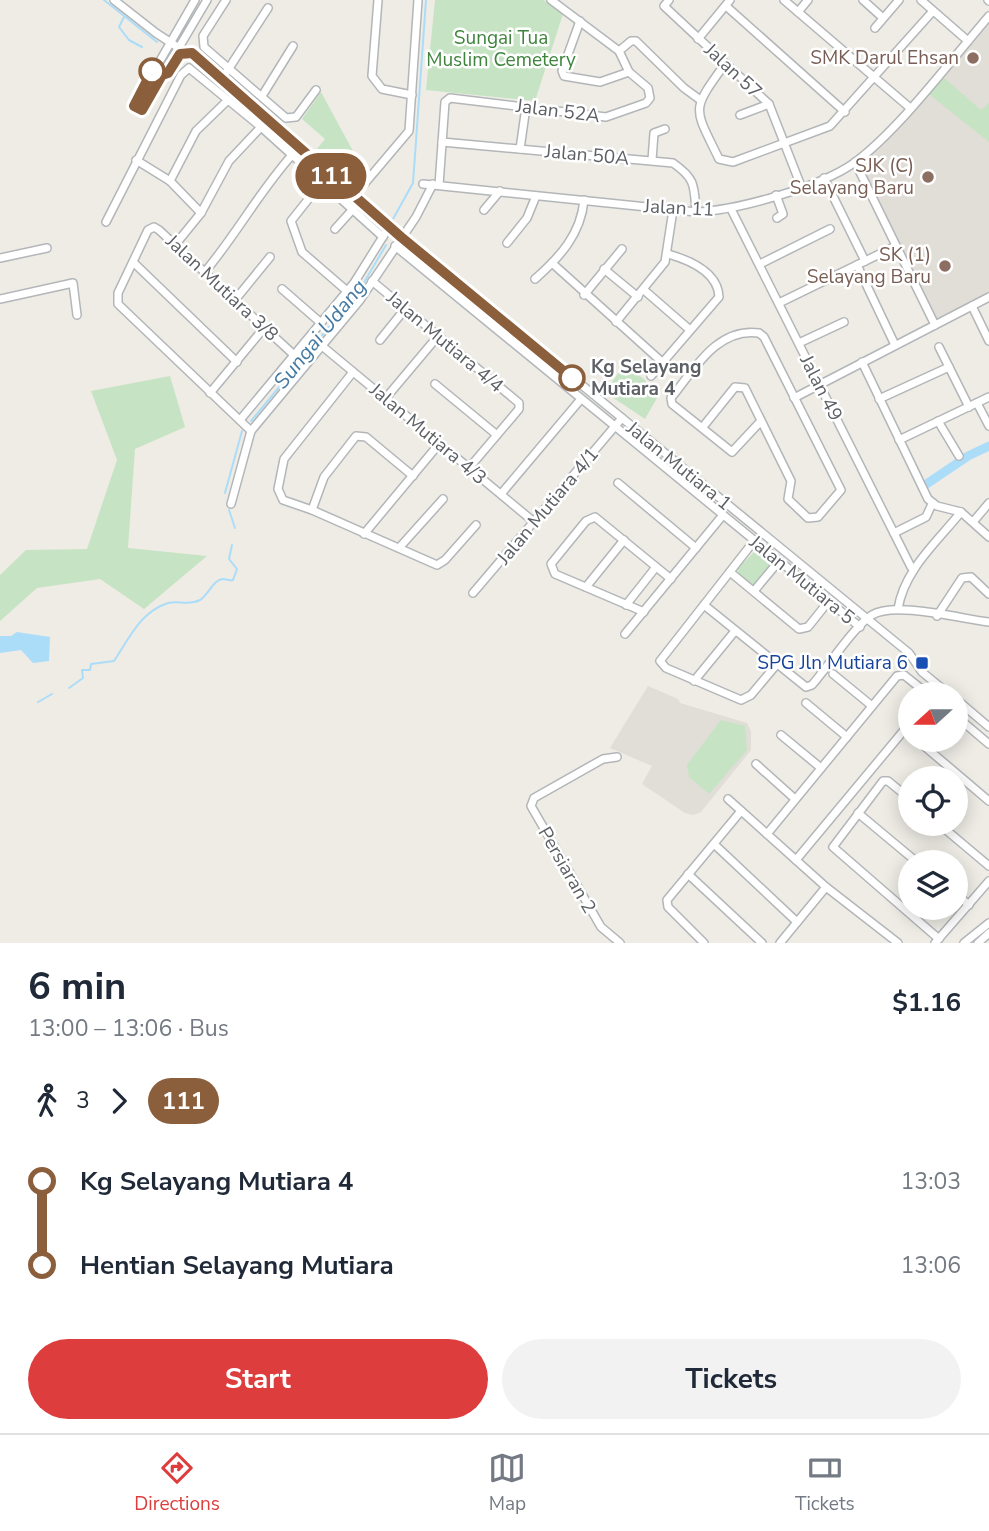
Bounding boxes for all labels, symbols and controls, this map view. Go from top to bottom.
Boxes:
park label: Sungai Tua Muslim Cemetery [426,25,576,73]
street label: Jalan 57 [698,37,768,105]
place label: SMK Darul Ehsan [810,45,959,71]
marker: SMK Darul Ehsan [965,50,981,66]
unlabelled marker [139,58,165,84]
street label: Jalan 52A [514,93,602,129]
street label: Jalan 50A [543,138,630,172]
line badge: 111 [291,153,371,199]
place label: SJK (C) Selayang Baru [790,153,914,201]
text: 111 [309,160,353,192]
marker: SJK (C) Selayang Baru [920,169,936,185]
street label: Jalan 11 [642,193,715,223]
street label: Jalan Mutiara 3/8 [159,228,284,347]
place label: SK (1) Selayang Baru [807,242,931,290]
marker: SK (1) Selayang Baru [937,258,953,274]
water label: Sungai Udang [267,273,373,395]
street label: Jalan Mutiara 4/4 [380,285,509,399]
street label: Jalan 49 [793,350,849,425]
place label: Kg Selayang Mutiara 4 [591,354,701,402]
marker: Kg Selayang Mutiara 4 [559,365,585,391]
street label: Jalan Mutiara 4/3 [363,377,492,491]
street label: Jalan Mutiara 1 [620,415,737,517]
street label: Jalan Mutiara 4/1 [491,442,605,571]
street label: Jalan Mutiara 5 [743,529,860,631]
place label: SPG Jln Mutiara 6 [757,650,908,676]
marker: SPG Jln Mutiara 6 [914,655,930,671]
north arrow [898,682,968,752]
map controls [898,682,968,920]
button: locate [898,766,968,836]
street label: Persiaran 2 [532,822,602,918]
button: layers [898,850,968,920]
text: 6 min [28,961,126,1012]
text: $1.16 [892,985,961,1020]
text: 13:00 – 13:06 · Bus [28,1013,229,1044]
icon: walk [28,1082,66,1120]
icon: forward [100,1082,138,1120]
text: 3 [76,1085,90,1116]
text: 111 [162,1085,205,1117]
text: Kg Selayang Mutiara 4 [80,1164,353,1199]
text: 13:03 [901,1166,961,1197]
text: Hentian Selayang Mutiara [80,1248,394,1283]
text: 13:06 [901,1250,961,1281]
button: Start [28,1339,488,1419]
button: Tickets [502,1339,961,1419]
tab: Directions [134,1449,220,1517]
tab: Map [488,1449,526,1517]
tab: Tickets [795,1449,855,1517]

